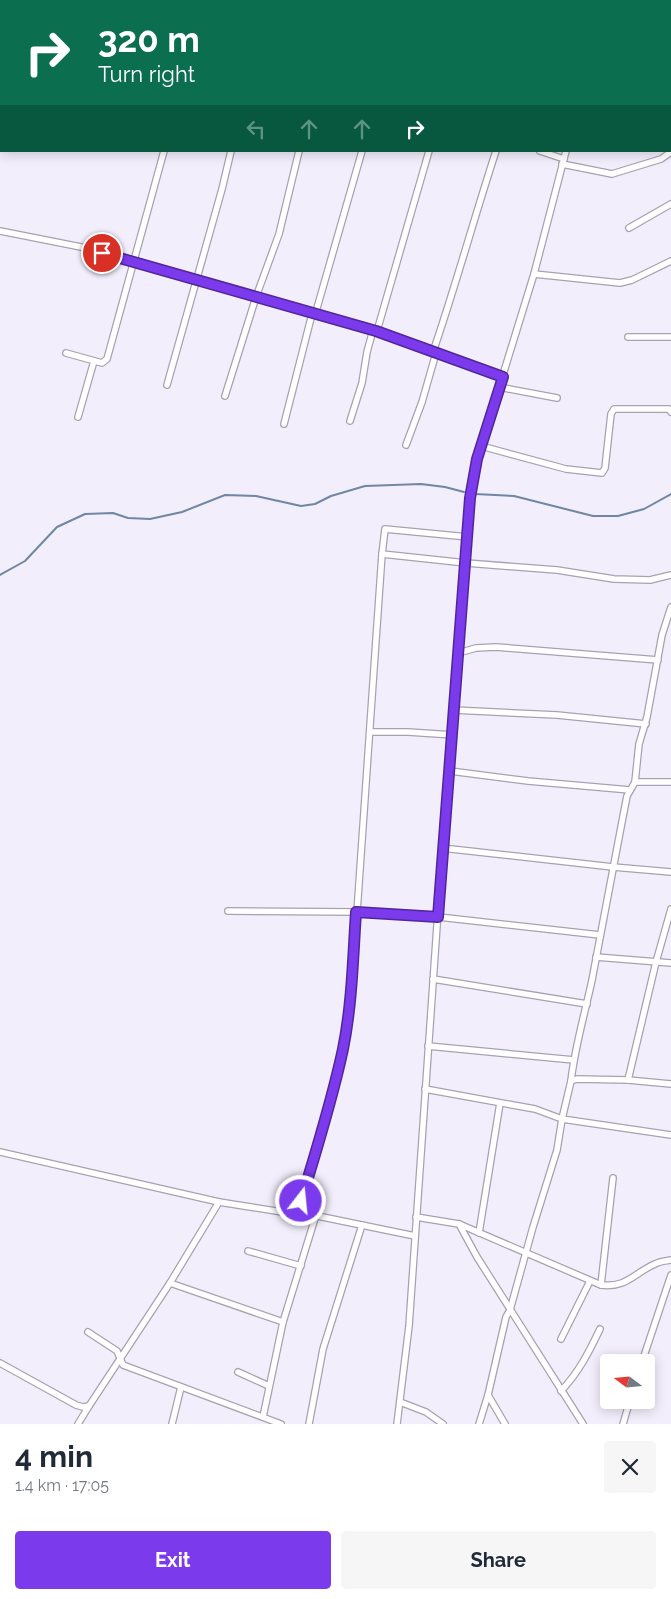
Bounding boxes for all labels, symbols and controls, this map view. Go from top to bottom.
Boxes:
text: 320 m [98,19,200,60]
icon: right [15,20,80,85]
text: Turn right [98,61,195,87]
icon: left [242,115,270,143]
icon: ahead [295,115,323,143]
icon: ahead [348,115,376,143]
icon: right [401,115,429,143]
pin [81,232,123,274]
icon: arrive [88,239,116,267]
position arrow [274,1174,326,1226]
north arrow [600,1354,655,1409]
map controls [600,1354,655,1409]
text: 4 min [15,1439,93,1474]
button: close [604,1441,656,1493]
text: 1.4 km · 17:05 [15,1476,109,1495]
button: Exit [15,1531,331,1589]
button: Share [341,1531,656,1589]

